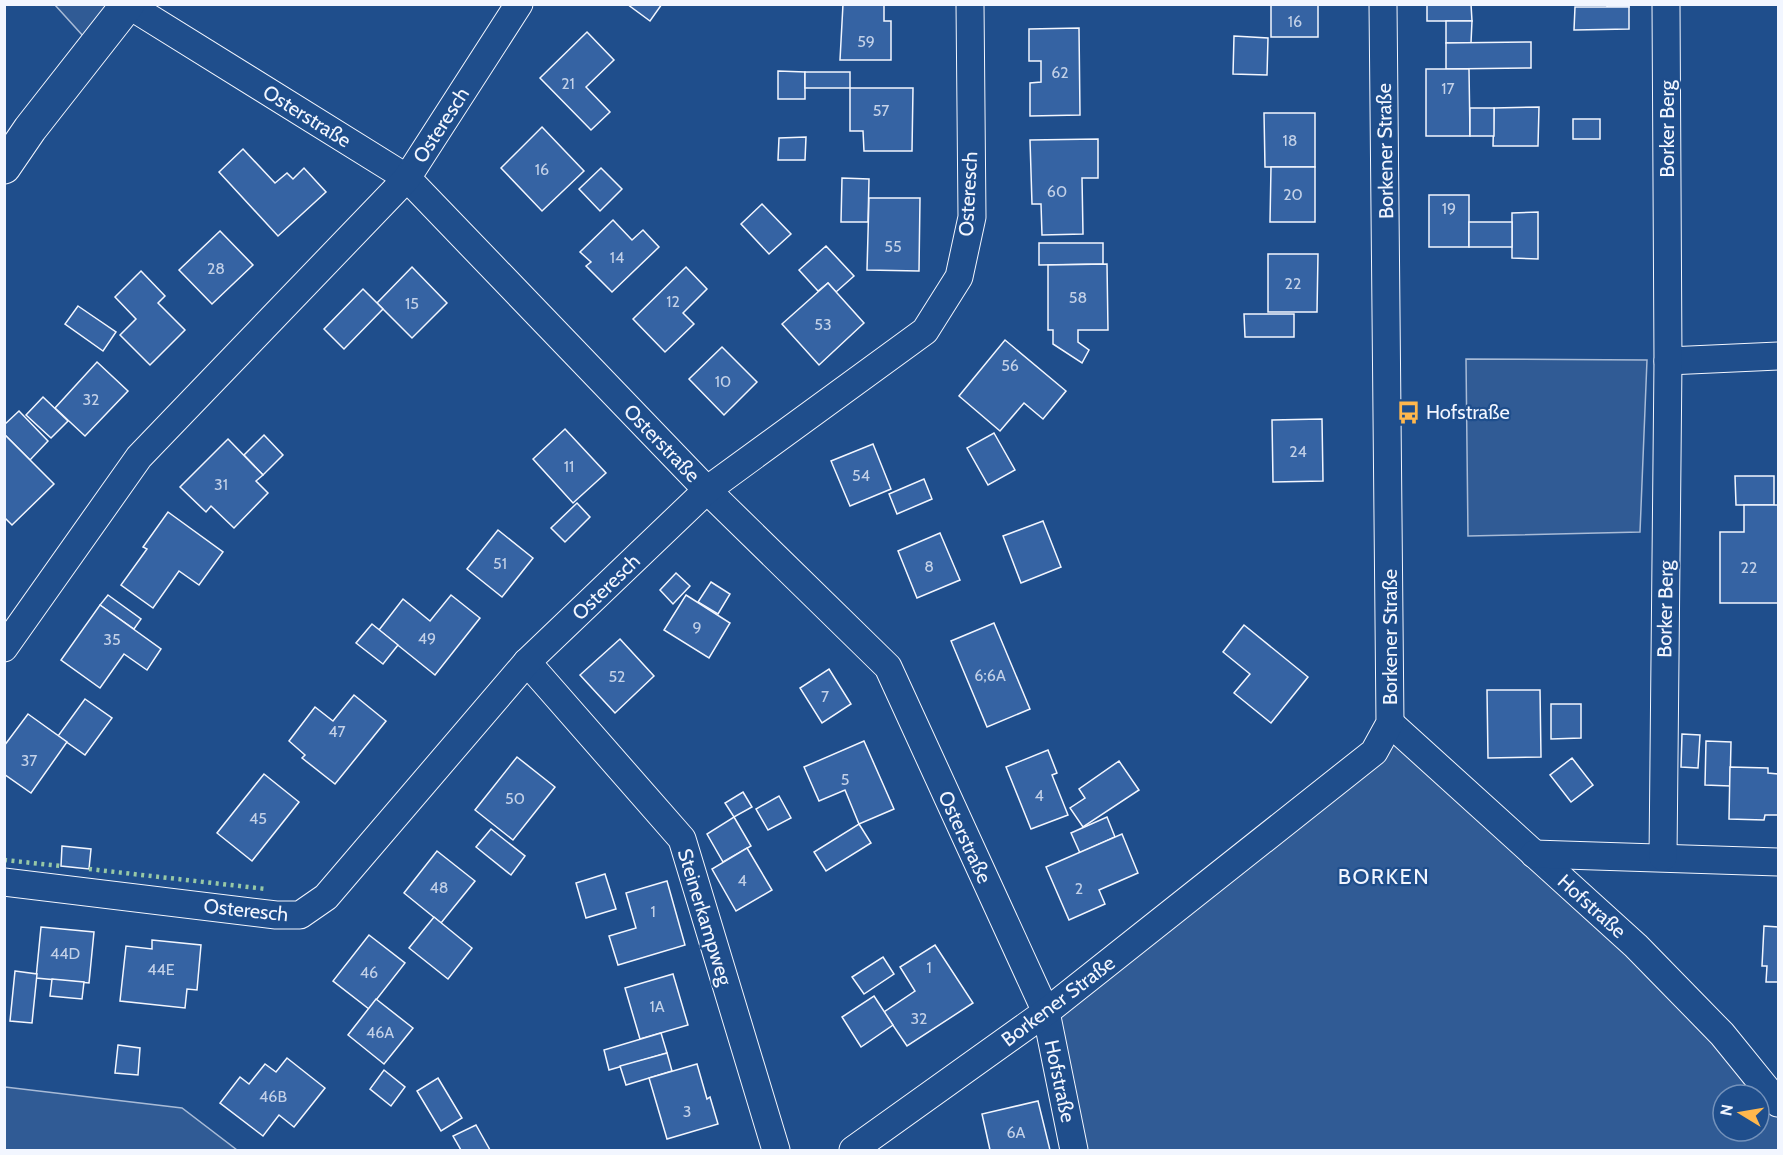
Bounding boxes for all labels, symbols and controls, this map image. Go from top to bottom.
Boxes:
house number: 16 [1288,12,1302,31]
house number: 59 [857,32,875,51]
house number: 62 [1051,63,1069,82]
house number: 21 [561,74,575,93]
house number: 17 [1441,79,1455,98]
street label: Borker Berg [1655,79,1679,178]
street label: Osterstraße [259,80,355,152]
street label: Osteresch [408,83,474,167]
street label: Borkener Straße [1372,83,1398,219]
house number: 57 [873,101,889,120]
house number: 18 [1283,131,1297,150]
street label: Osteresch [954,151,982,237]
house number: 16 [535,160,549,179]
house number: 60 [1047,182,1067,201]
house number: 20 [1283,185,1303,204]
house number: 19 [1442,199,1456,218]
house number: 55 [884,237,902,256]
house number: 14 [610,248,624,267]
house number: 28 [207,259,225,278]
house number: 22 [1285,274,1301,293]
house number: 58 [1069,288,1087,307]
house number: 12 [666,292,680,311]
house number: 15 [405,294,419,313]
house number: 53 [814,315,832,334]
house number: 56 [1001,356,1019,375]
house number: 10 [715,372,731,391]
house number: 32 [82,390,100,409]
street label: Osterstraße [619,399,705,487]
bus stop icon: Hofstraße [1395,399,1421,425]
place label: Hofstraße [1426,400,1510,424]
house number: 24 [1289,442,1307,461]
house number: 11 [564,457,574,476]
house number: 54 [852,466,870,485]
house number: 31 [214,475,228,494]
street label: Osteresch [567,549,645,625]
house number: 51 [493,554,507,573]
house number: 8 [924,557,934,576]
house number: 22 [1741,558,1757,577]
street label: Borker Berg [1652,559,1678,658]
street label: Borkener Straße [1378,569,1402,705]
house number: 9 [692,618,702,637]
house number: 49 [418,629,436,648]
house number: 35 [103,630,121,649]
house number: 6;6A [974,666,1006,685]
house number: 52 [608,667,626,686]
house number: 7 [821,687,829,706]
house number: 47 [328,722,346,741]
house number: 37 [21,751,37,770]
house number: 5 [841,770,849,789]
house number: 4 [1034,786,1044,805]
street label: Osterstraße [933,787,997,887]
house number: 50 [505,789,525,808]
house number: 45 [249,809,267,828]
street label: Steinerkampweg [673,846,738,989]
district label: BORKEN [1338,863,1430,890]
street label: Hofstraße [1553,869,1631,943]
house number: 4 [737,871,747,890]
house number: 48 [430,878,448,897]
house number: 2 [1075,879,1083,898]
street label: Osteresch [202,894,290,926]
house number: 1 [650,902,656,921]
house number: 44D [50,944,80,963]
street label: Borkener Straße [997,951,1119,1051]
house number: 1 [926,958,932,977]
house number: 44E [147,960,175,979]
house number: 46 [360,963,378,982]
house number: 1A [649,997,665,1016]
house number: 32 [910,1009,928,1028]
house number: 46A [366,1023,394,1042]
street label: Hofstraße [1040,1037,1080,1125]
north arrow [1711,1083,1771,1143]
house number: 46B [259,1087,287,1106]
house number: 3 [683,1102,691,1121]
text: N [1716,1103,1737,1118]
house number: 6A [1007,1123,1026,1142]

